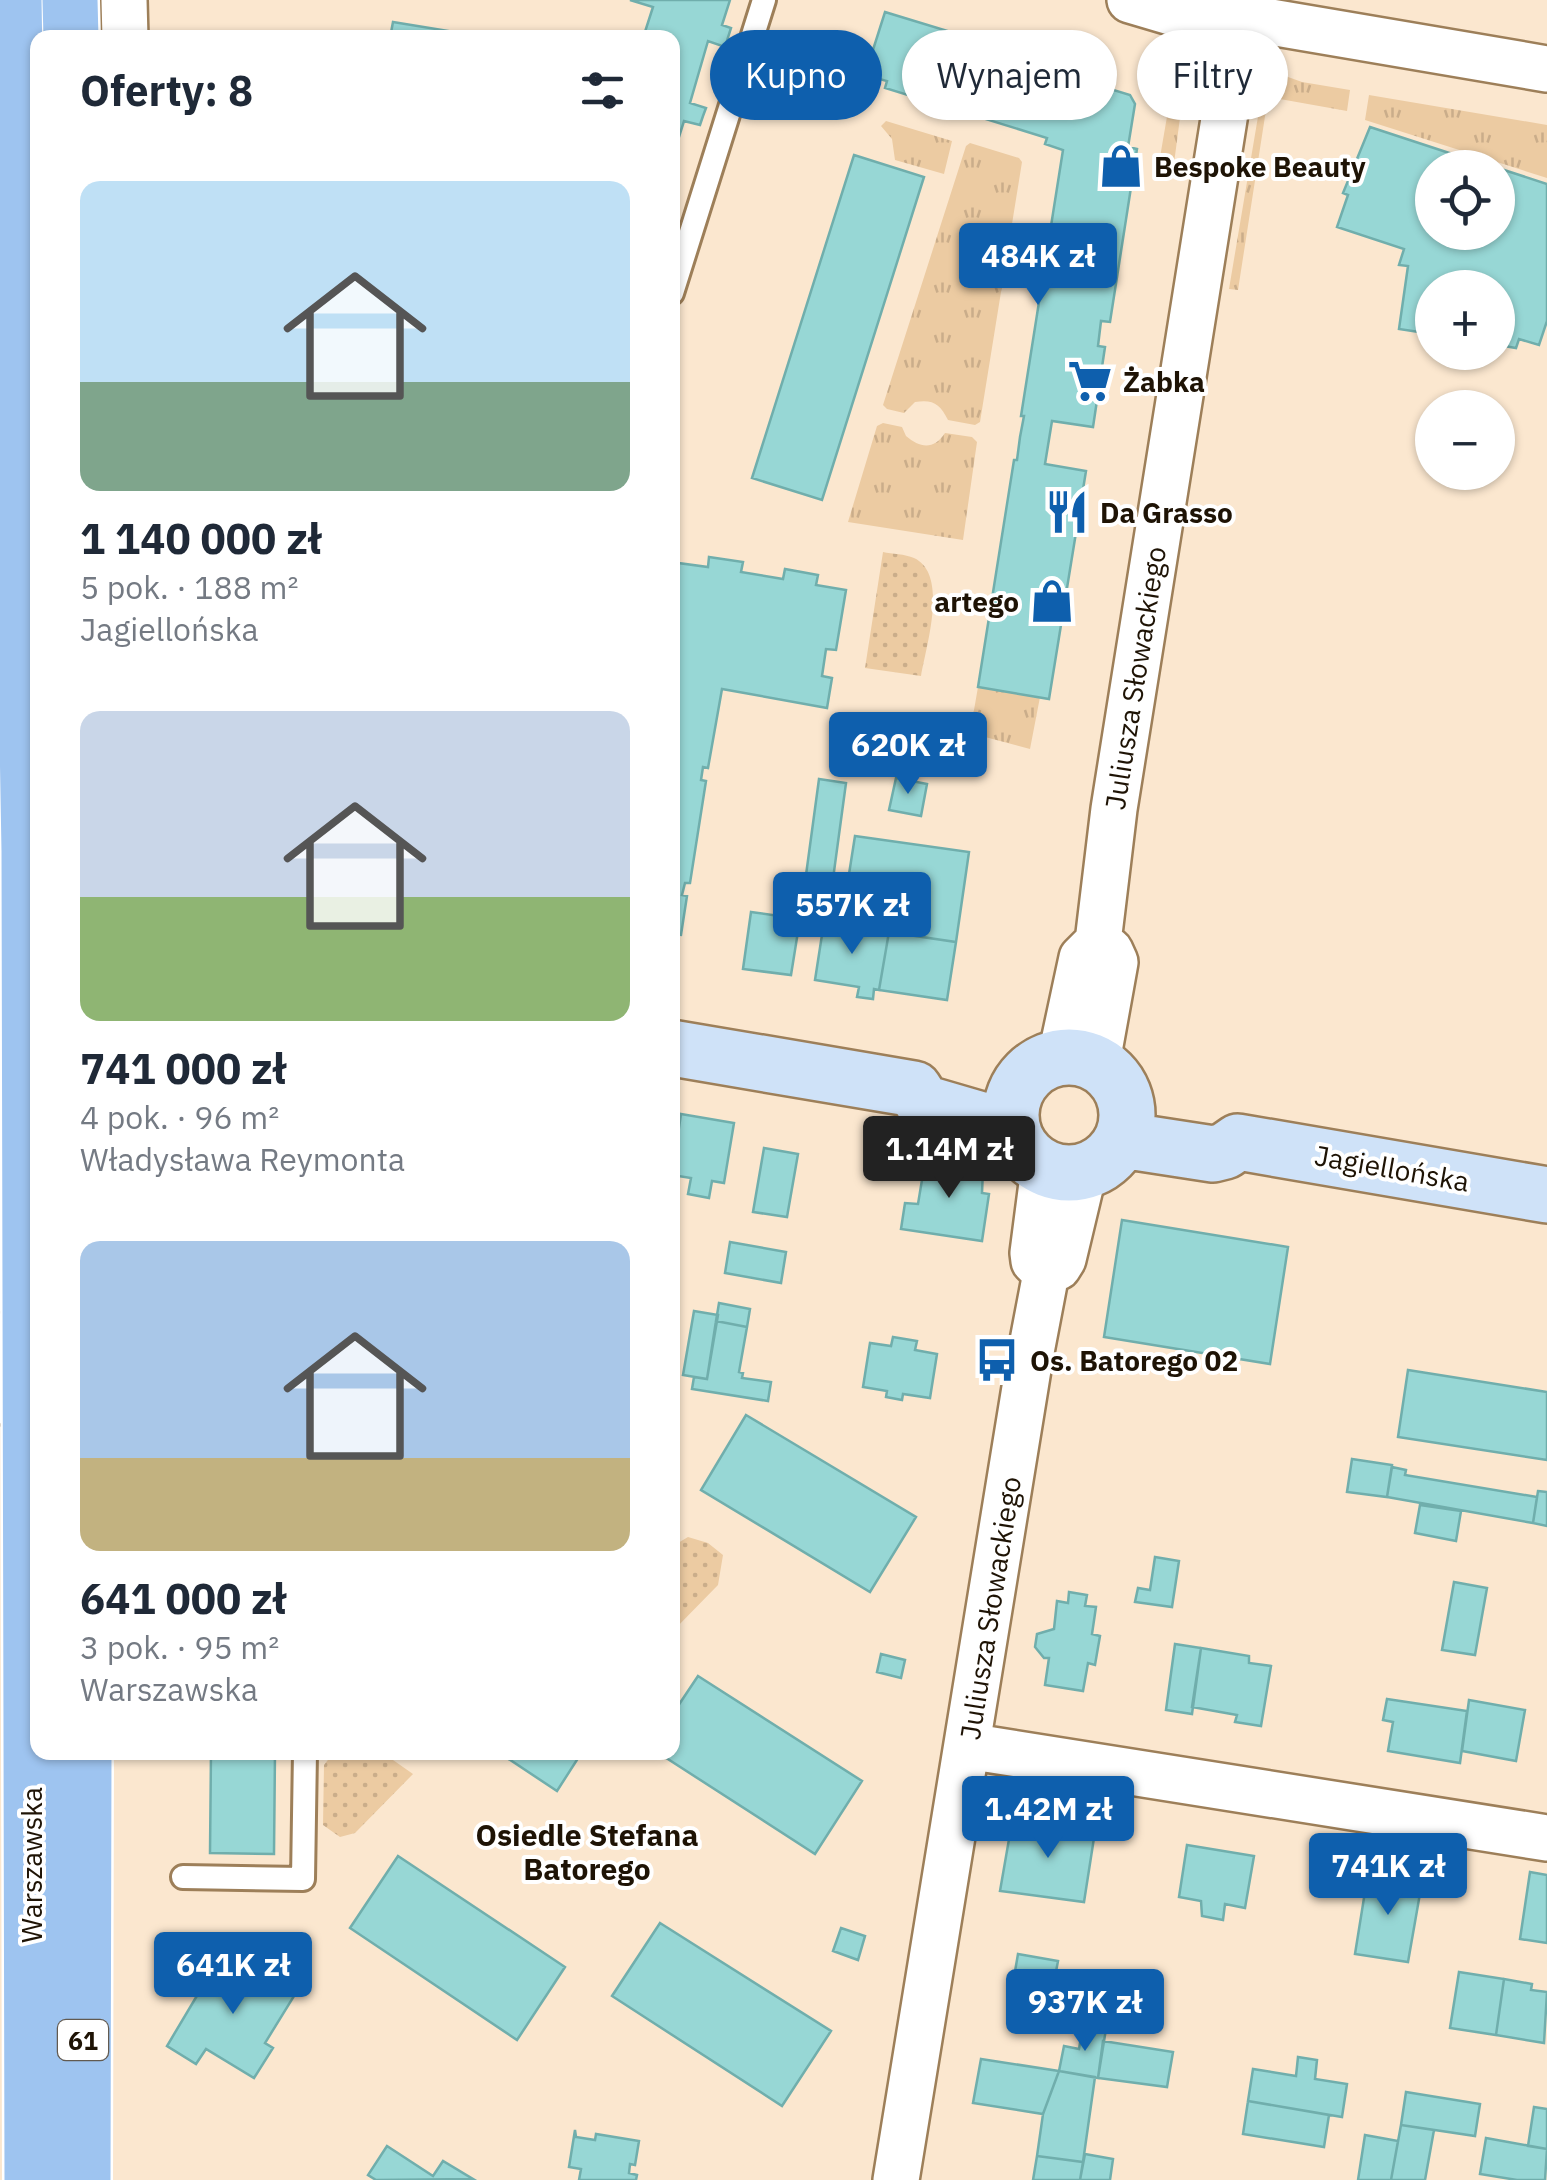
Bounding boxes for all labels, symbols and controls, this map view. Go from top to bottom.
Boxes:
chip: Kupno [710,30,882,120]
chip: Wynajem [902,30,1117,120]
chip: Filtry [1137,30,1288,120]
text: Oferty: 8 [80,63,253,118]
icon: filters [575,63,630,118]
shop icon: Bespoke Beauty [1097,142,1145,190]
place label: Bespoke Beauty [1154,148,1366,185]
map controls [1415,150,1515,490]
button: locate [1415,150,1515,250]
pin: 484K zł [946,223,1130,308]
text: 484K zł [981,234,1095,276]
icon: home [265,246,445,426]
button: + [1415,270,1515,370]
supermarket icon: Żabka [1066,357,1114,405]
place label: Żabka [1123,363,1205,400]
button: − [1415,390,1515,490]
restaurant icon: Da Grasso [1043,488,1091,536]
place label: Da Grasso [1100,494,1233,531]
text: 1 140 000 zł [80,511,321,566]
street label: Juliusza Słowackiego [1096,544,1174,812]
text: 5 pok. · 188 m² [80,566,299,608]
shop icon: artego [1028,577,1076,625]
place label: artego [934,583,1019,620]
text: Jagiellońska [80,608,259,650]
pin: 620K zł [816,712,1000,797]
text: 620K zł [851,723,965,765]
icon: home [265,776,445,956]
pin: 557K zł [760,872,944,957]
text: 557K zł [795,883,909,925]
text: 741 000 zł [80,1041,286,1096]
text: 4 pok. · 96 m² [80,1096,279,1138]
pin: 1.14M zł [846,1116,1052,1201]
text: 1.14M zł [885,1127,1013,1169]
street label: Jagiellońska [1312,1136,1472,1200]
text: Władysława Reymonta [80,1138,405,1180]
icon: home [265,1306,445,1486]
bus stop icon: Os. Batorego 02 [973,1336,1021,1384]
place label: Os. Batorego 02 [1030,1342,1238,1379]
street label: Juliusza Słowackiego [951,1474,1029,1742]
text: 641 000 zł [80,1571,286,1626]
text: 3 pok. · 95 m² [80,1626,279,1668]
text: Warszawska [80,1668,258,1710]
pin: 1.42M zł [945,1776,1151,1861]
street label: Warszawska [13,1787,50,1943]
text: 1.42M zł [984,1787,1112,1829]
district label: Osiedle Stefana Batorego [476,1815,698,1888]
pin: 741K zł [1296,1833,1480,1918]
text: 741K zł [1331,1844,1445,1886]
pin: 641K zł [141,1932,325,2017]
text: 641K zł [176,1943,290,1985]
pin: 937K zł [993,1969,1177,2054]
text: 937K zł [1028,1980,1142,2022]
road number: 61 [58,2020,108,2060]

